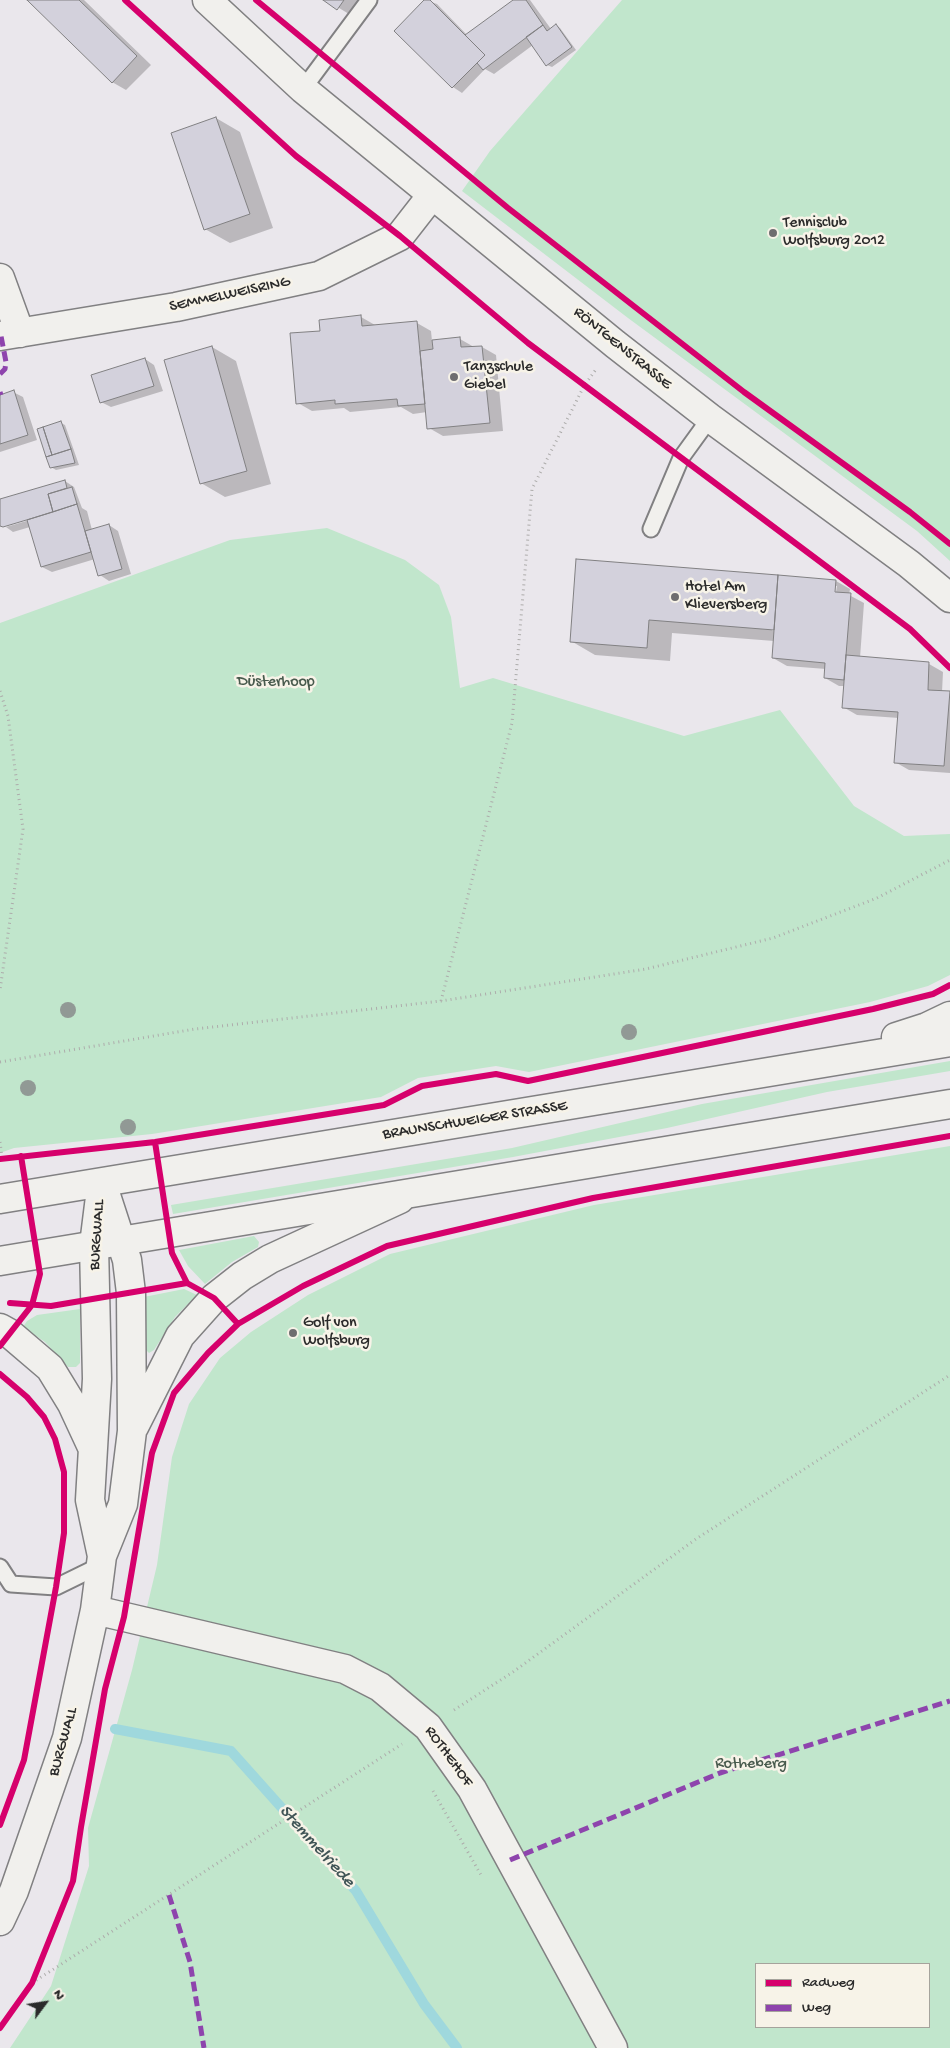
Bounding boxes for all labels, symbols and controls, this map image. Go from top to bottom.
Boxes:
place label: Tennisclub Wolfsburg 2012 [783,214,885,252]
marker: Tennisclub Wolfsburg 2012 [767,227,779,239]
street label: SEMMELWEISRING [168,273,292,317]
street label: RÖNTGENSTRASSE [569,303,675,395]
place label: Tanzschule Giebel [464,358,533,396]
marker: Tanzschule Giebel [448,371,460,383]
place label: Hotel Am Klieversberg [685,578,767,616]
marker: Hotel Am Klieversberg [669,591,681,603]
park label: Düsterhoop [237,673,315,693]
street label: BRAUNSCHWEIGER STRASSE [381,1097,569,1145]
street label: BURGWALL [86,1199,110,1271]
place label: Golf von Wolfsburg [303,1314,370,1352]
marker: Golf von Wolfsburg [287,1327,299,1339]
street label: BURGWALL [45,1705,83,1779]
street label: ROTHEHOF [420,1723,476,1791]
park label: Rotheberg [715,1755,787,1775]
water label: Stemmelriede [273,1801,359,1893]
legend [755,1963,930,2028]
text: Radweg [802,1974,855,1992]
north arrow [20,1978,70,2028]
text: N [49,1987,68,2003]
text: Weg [802,1999,831,2017]

